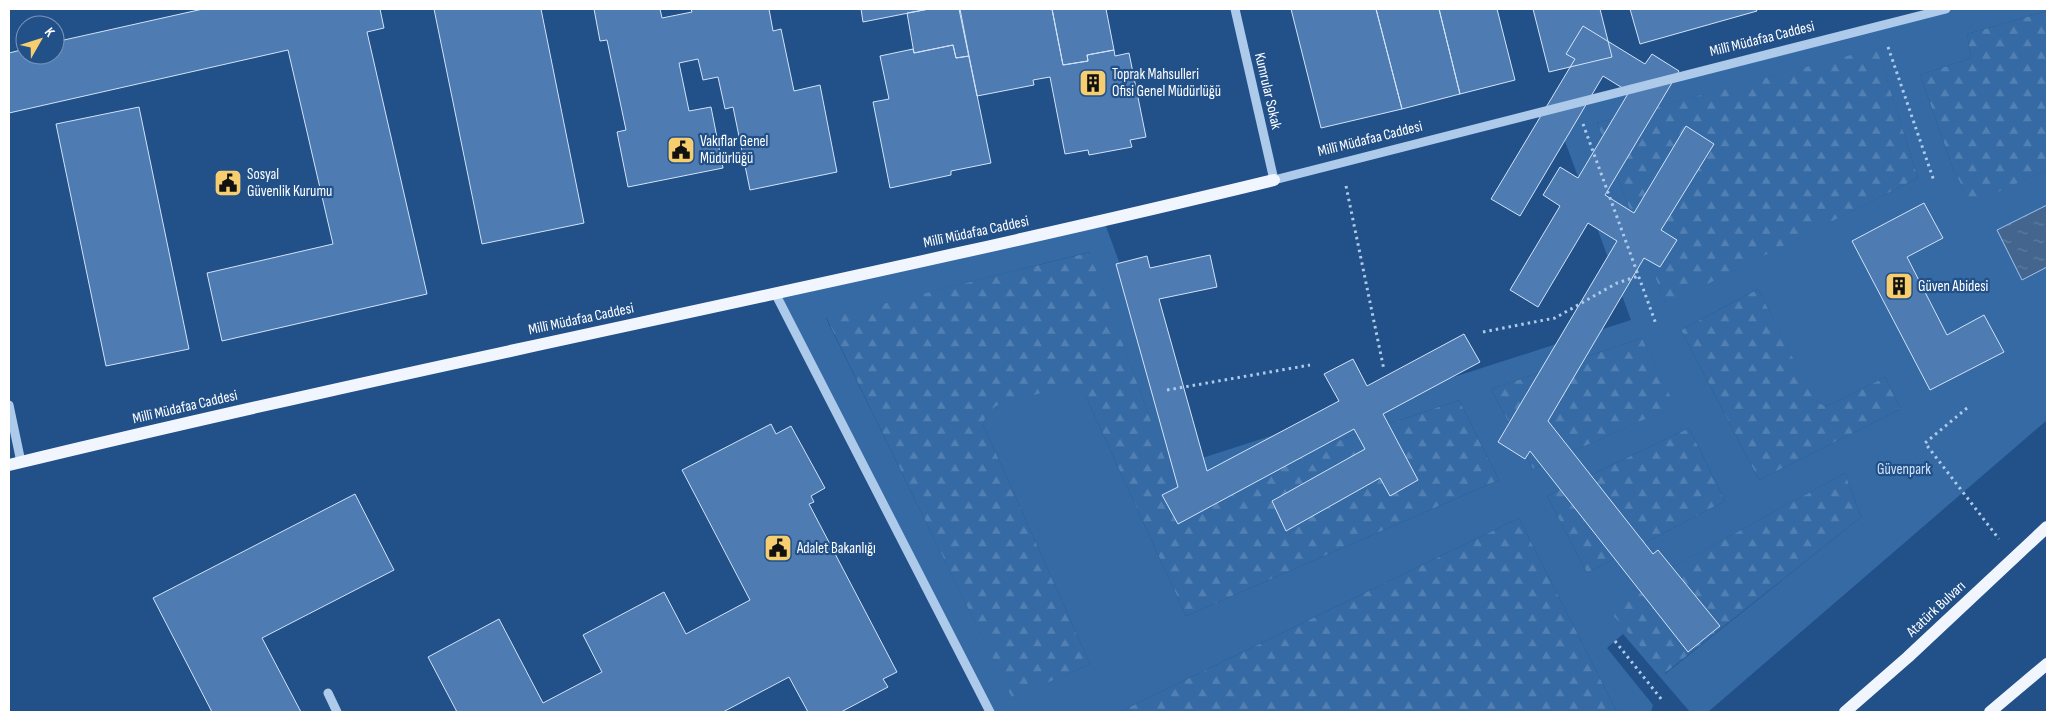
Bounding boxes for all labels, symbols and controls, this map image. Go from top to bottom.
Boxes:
north arrow [15,15,65,65]
street label: Millî Müdafaa Caddesi [1708,17,1817,61]
text: K [41,24,59,40]
street label: Kumrular Sokak [1250,51,1286,131]
place label: Toprak Mahsulleri Ofisi Genel Müdürlüğü [1112,65,1221,101]
building icon: Toprak Mahsulleri Ofisi Genel Müdürlüğü [1078,68,1108,98]
street label: Millî Müdafaa Caddesi [1316,117,1425,161]
place label: Vakıflar Genel Müdürlüğü [700,132,768,168]
public building icon: Vakıflar Genel Müdürlüğü [666,135,696,165]
place label: Sosyal Güvenlik Kurumu [247,165,332,201]
public building icon: Sosyal Güvenlik Kurumu [213,168,243,198]
street label: Millî Müdafaa Caddesi [922,212,1031,252]
building icon: Güven Abidesi [1884,271,1914,301]
place label: Güven Abidesi [1918,277,1989,296]
street label: Millî Müdafaa Caddesi [527,299,636,339]
street label: Millî Müdafaa Caddesi [131,386,240,428]
park label: Güvenpark [1877,460,1931,479]
public building icon: Adalet Bakanlığı [763,533,793,563]
place label: Adalet Bakanlığı [796,539,876,558]
street label: Atatürk Bulvarı [1902,577,1970,642]

